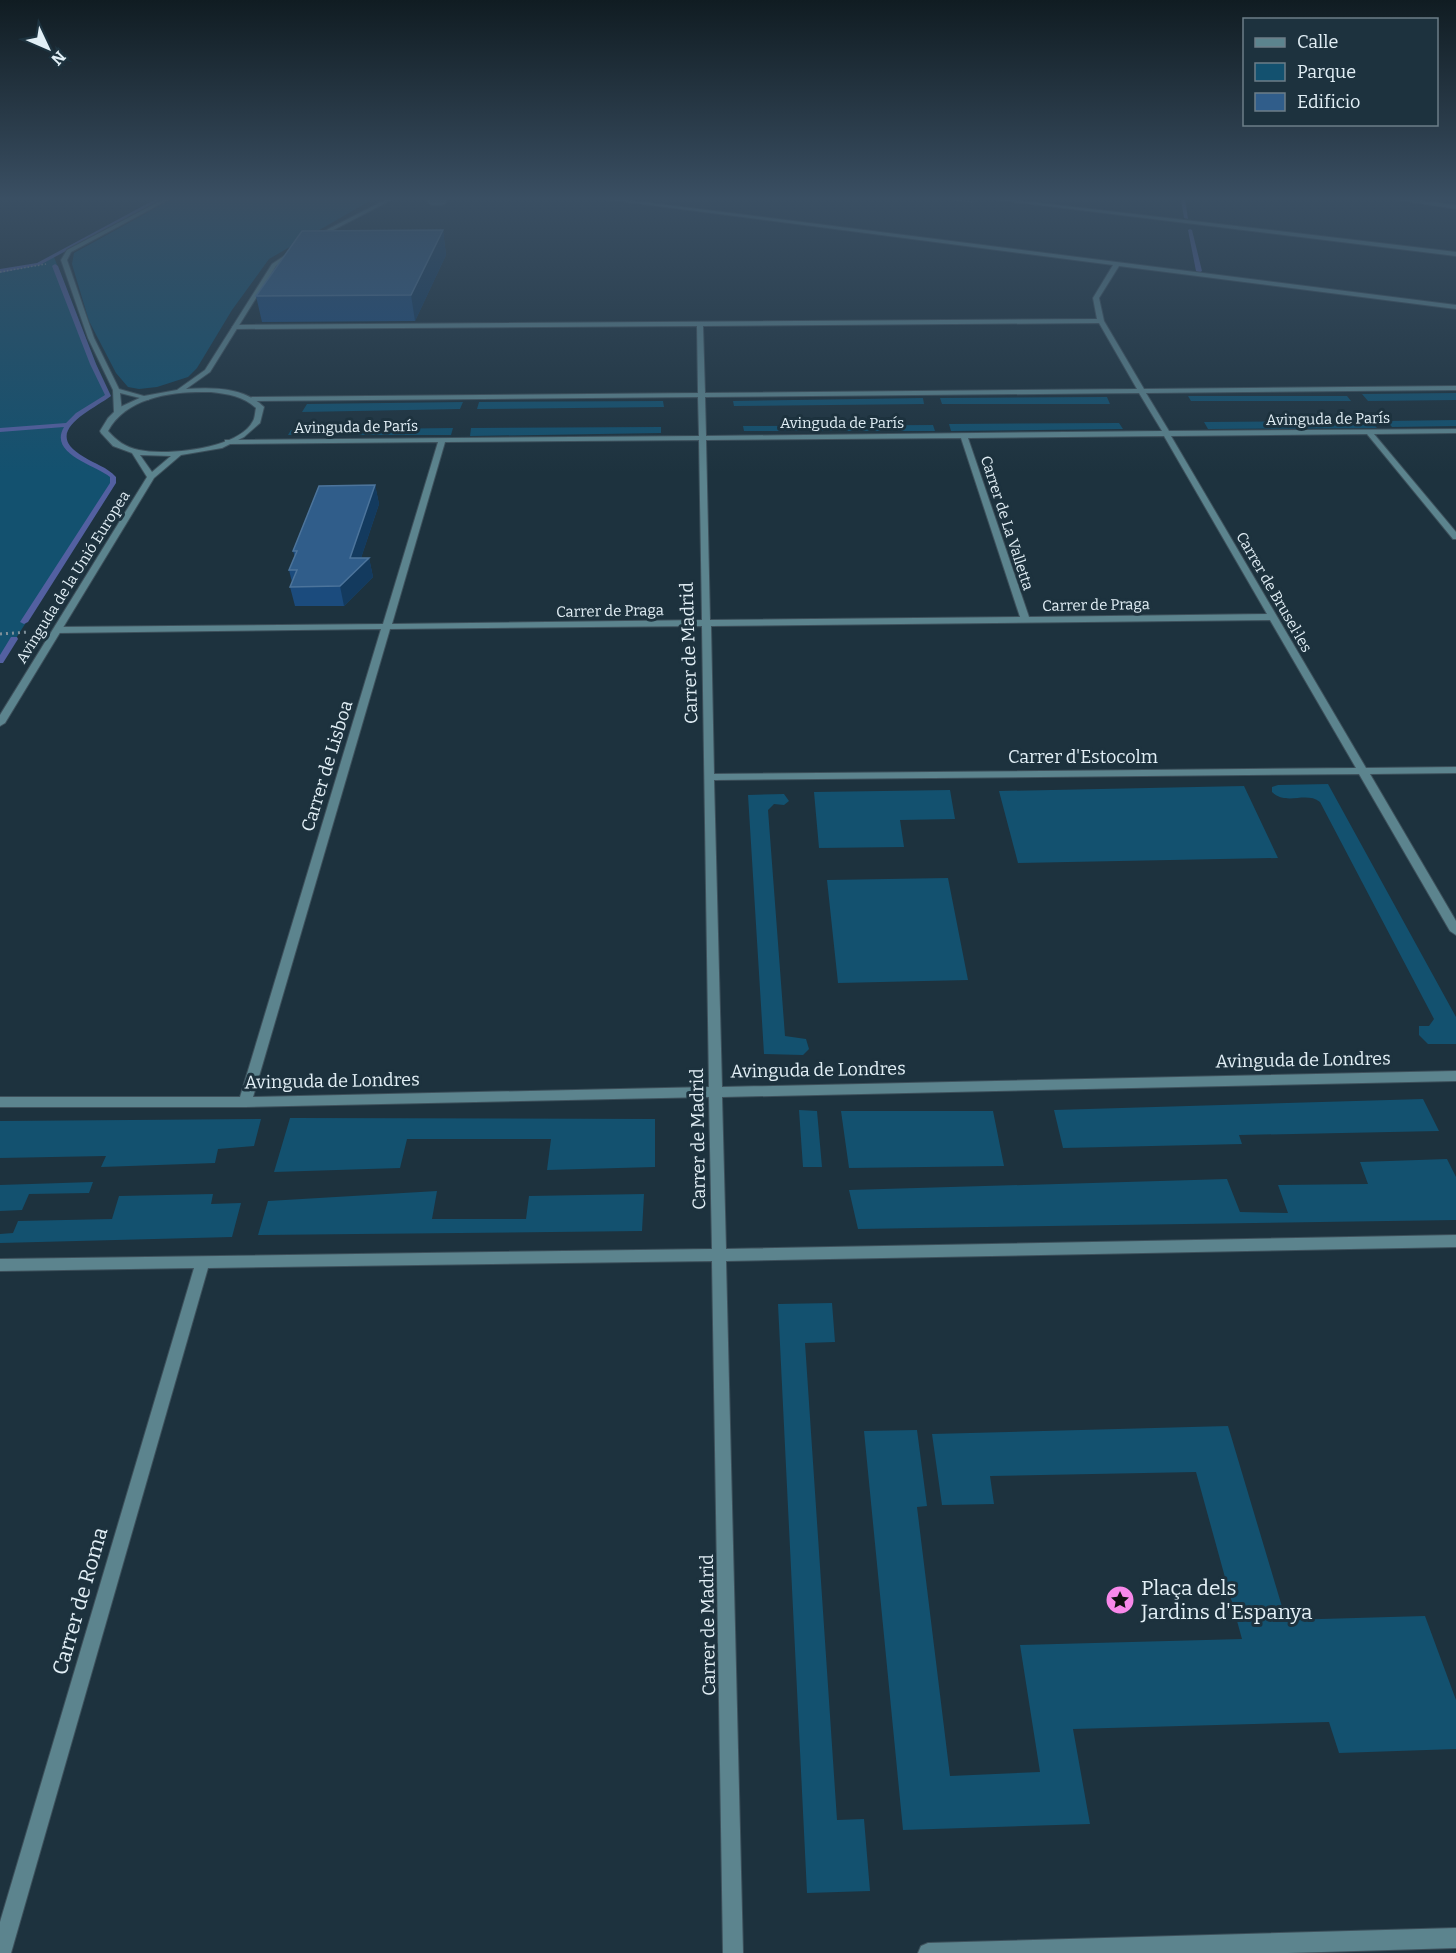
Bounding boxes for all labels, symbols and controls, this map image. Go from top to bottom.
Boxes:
north arrow [18,18,78,78]
legend [1243,18,1438,126]
text: Calle [1297,31,1338,53]
text: N [47,47,70,69]
text: Parque [1297,61,1356,83]
text: Edificio [1297,91,1360,113]
street label: Avinguda de París [1266,409,1390,429]
street label: Avinguda de París [780,414,904,432]
street label: Avinguda de París [294,417,418,437]
street label: Carrer de La Valletta [977,453,1037,593]
street label: Avinguda de la Unió Europea [12,487,134,667]
street label: Carrer de Brusel·les [1232,529,1316,655]
street label: Carrer de Madrid [676,581,702,724]
street label: Carrer de Praga [1042,595,1150,615]
street label: Carrer de Praga [556,601,664,621]
street label: Carrer de Lisboa [297,698,357,834]
street label: Carrer d'Estocolm [1008,746,1158,768]
street label: Avinguda de Londres [1215,1047,1391,1073]
street label: Avinguda de Londres [730,1057,906,1083]
street label: Avinguda de Londres [244,1068,420,1094]
street label: Carrer de Madrid [686,1068,710,1210]
street label: Carrer de Roma [46,1524,114,1678]
street label: Carrer de Madrid [696,1554,720,1696]
place label: Plaça dels Jardins d'Espanya [1140,1575,1313,1625]
place icon: Plaça dels Jardins d'Espanya [1104,1584,1136,1616]

